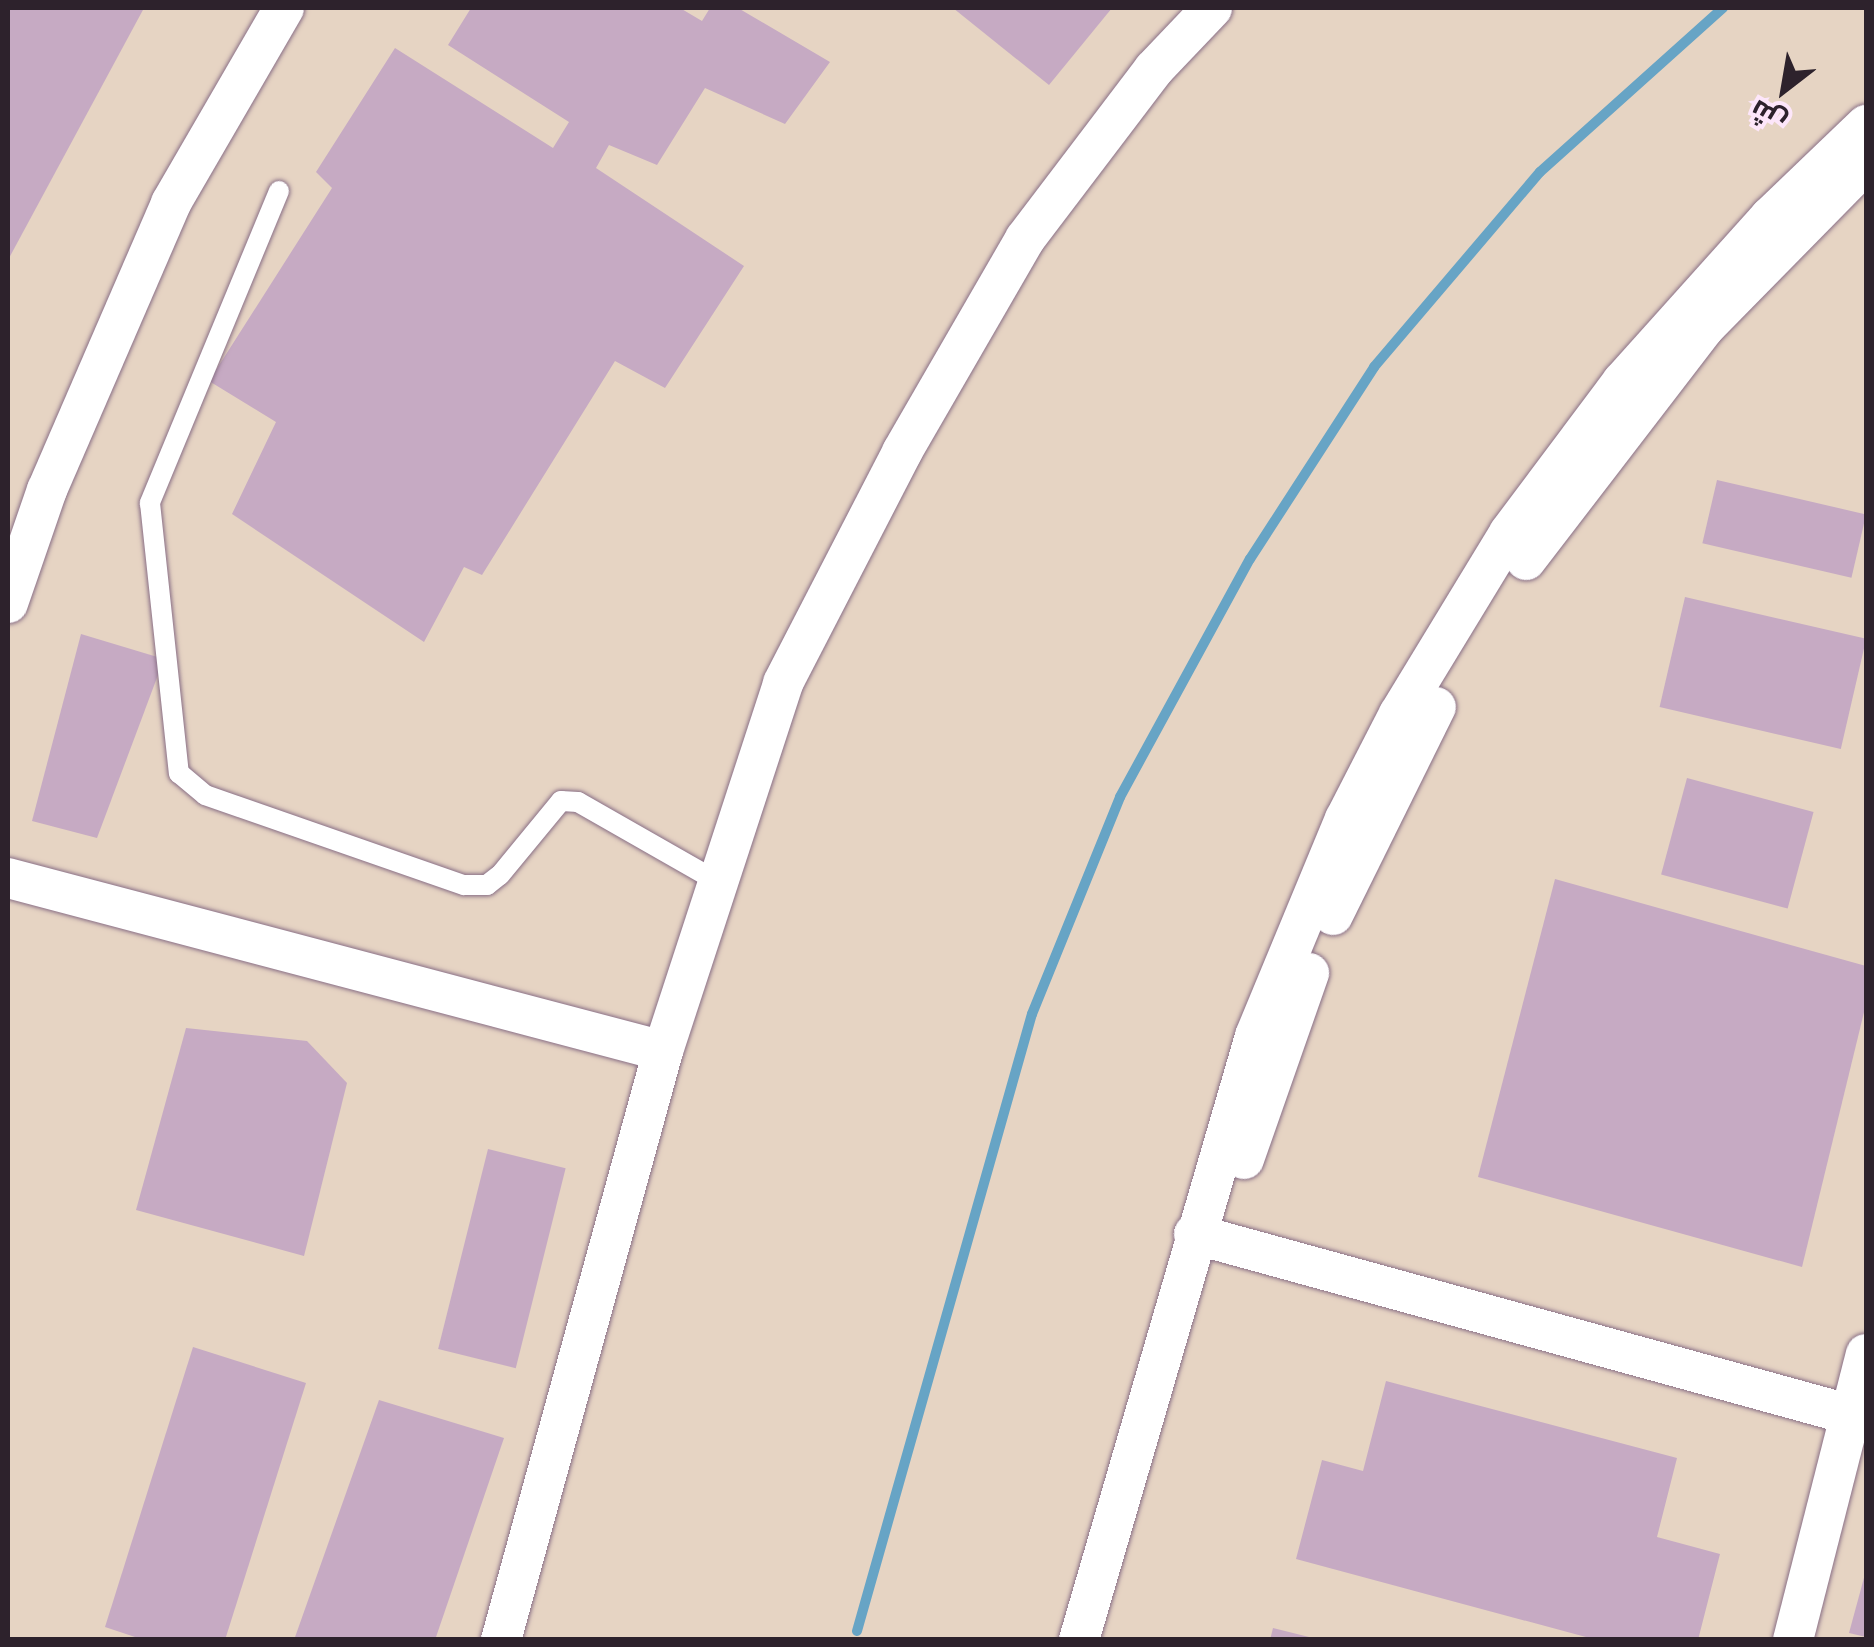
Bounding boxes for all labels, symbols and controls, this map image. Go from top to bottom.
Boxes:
north arrow [1734,40,1834,140]
text: ش [1744,93,1792,140]

